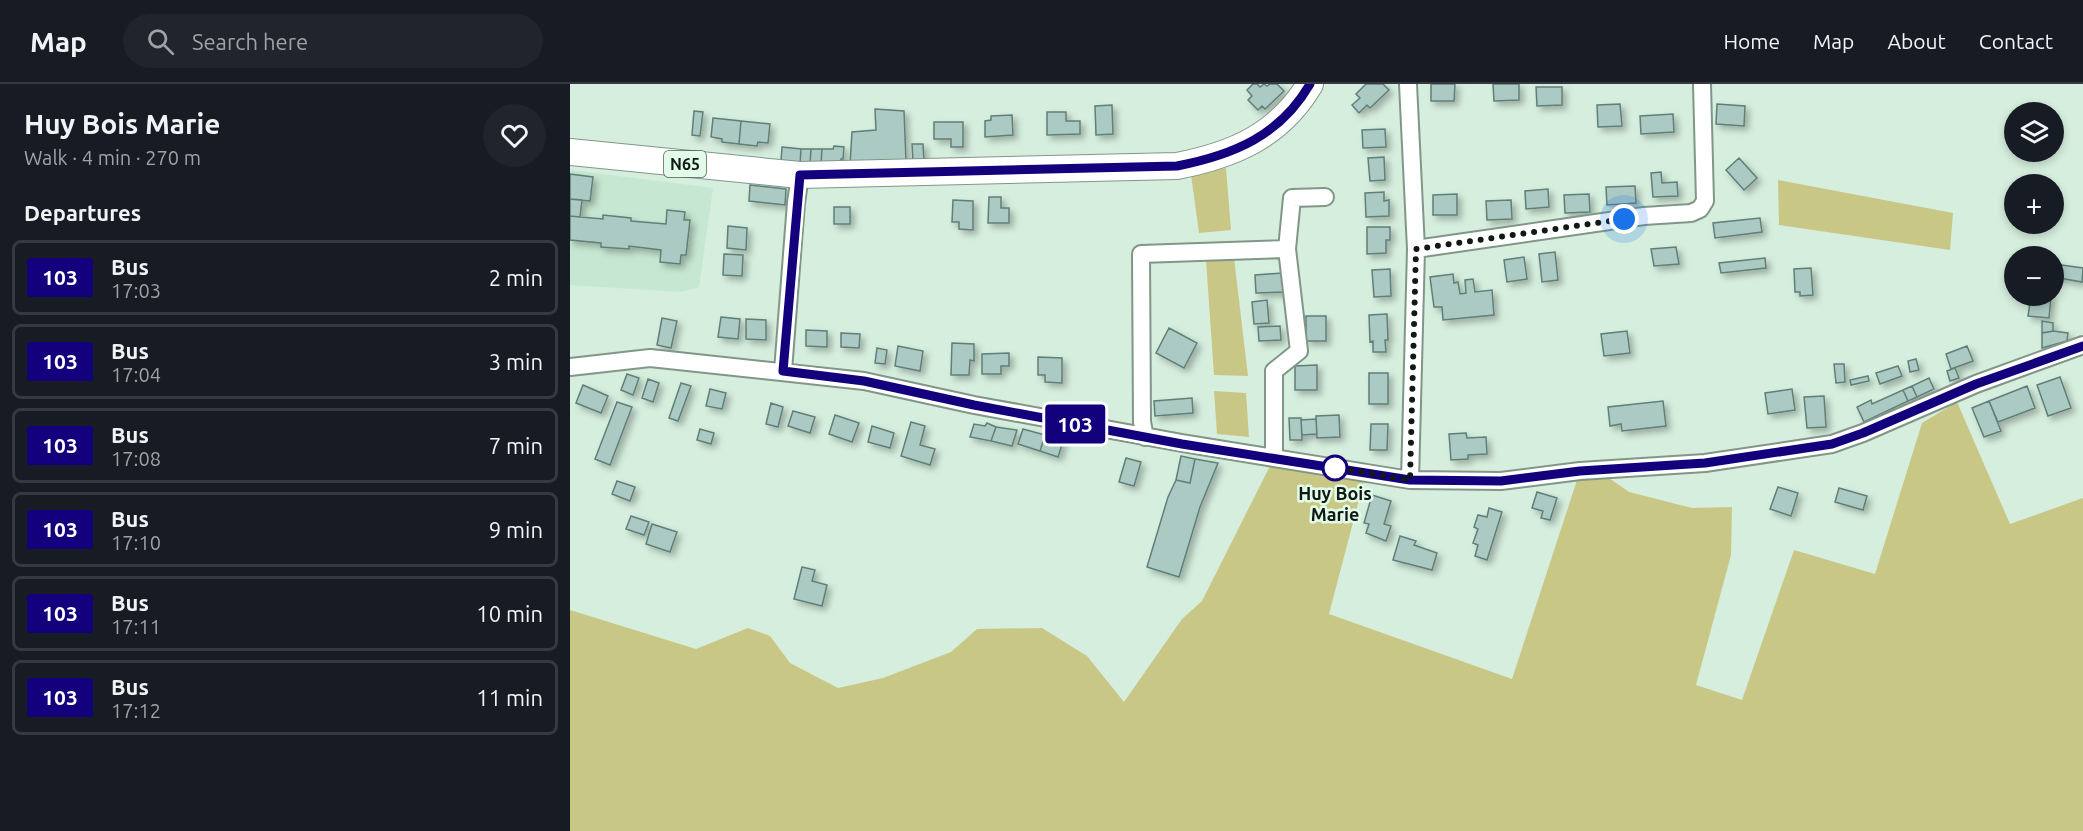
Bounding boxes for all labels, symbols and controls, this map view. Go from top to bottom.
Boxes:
search box [123,14,543,68]
icon: search [144,25,177,58]
text: Map [30,26,87,57]
text: Search here [192,29,308,54]
text: Home [1723,29,1780,53]
text: Map [1813,29,1854,53]
text: About [1887,29,1946,53]
text: Contact [1979,29,2053,53]
map controls [2004,102,2064,306]
button: layers [2004,102,2064,162]
button: heart [483,104,546,167]
text: Huy Bois Marie [24,108,220,139]
text: Walk · 4 min · 270 m [24,146,201,169]
road number: N65 [664,151,706,177]
button: + [2004,174,2064,234]
text: Departures [24,200,141,225]
your location [1609,204,1639,234]
button: − [2004,246,2064,306]
text: Bus [111,254,149,279]
text: 103 [42,265,78,289]
text: 2 min [489,265,543,290]
text: 17:03 [111,279,161,302]
text: Bus [111,338,149,363]
text: 103 [42,349,78,373]
text: 3 min [489,349,543,374]
text: 17:04 [111,363,161,386]
line badge: 103 [1040,404,1110,444]
text: 103 [1057,412,1093,436]
text: Bus [111,422,149,447]
text: 103 [42,433,78,457]
text: 7 min [489,433,543,458]
text: 17:08 [111,447,161,470]
marker: Huy Bois Marie [1322,455,1348,481]
place label: Huy Bois Marie [1298,483,1372,524]
text: Bus [111,506,149,531]
text: 103 [42,517,78,541]
text: 9 min [489,517,543,542]
text: 17:10 [111,531,161,554]
text: Bus [111,590,149,615]
text: 103 [42,601,78,625]
text: 10 min [476,601,543,626]
text: 17:11 [111,615,161,638]
text: Bus [111,674,149,699]
text: 103 [42,685,78,709]
text: 11 min [476,685,543,710]
text: 17:12 [111,699,161,722]

